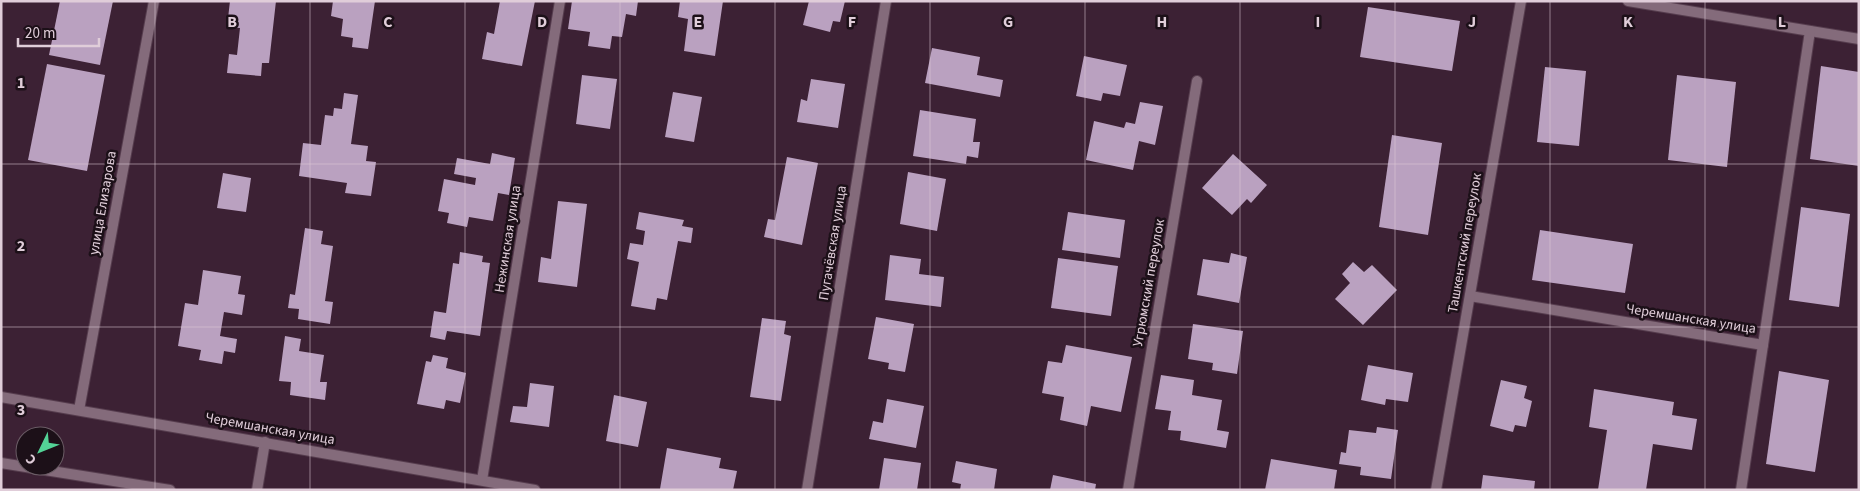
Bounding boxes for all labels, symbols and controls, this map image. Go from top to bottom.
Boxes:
text: B [227,11,237,33]
text: C [383,11,393,33]
text: D [537,11,547,33]
text: E [694,11,702,33]
text: F [848,11,856,33]
text: G [1003,11,1013,33]
text: H [1157,11,1167,33]
text: I [1316,11,1320,33]
text: J [1468,11,1476,33]
text: K [1623,11,1633,33]
text: L [1778,11,1786,33]
scale bar [18,15,99,47]
text: 20 m [25,23,55,44]
text: 1 [17,72,25,94]
street label: улица Елизарова [84,149,122,257]
street label: Ташкентский переулок [1443,171,1487,314]
street label: Нежинская улица [490,184,526,294]
street label: Пугачёвская улица [814,184,852,302]
street label: Угрюмский переулок [1128,218,1170,348]
text: 2 [17,235,25,257]
street label: Черемшанская улица [1625,299,1757,339]
text: 3 [17,399,25,421]
street label: Черемшанская улица [204,408,336,450]
north arrow [15,426,65,476]
text: С [21,449,41,469]

